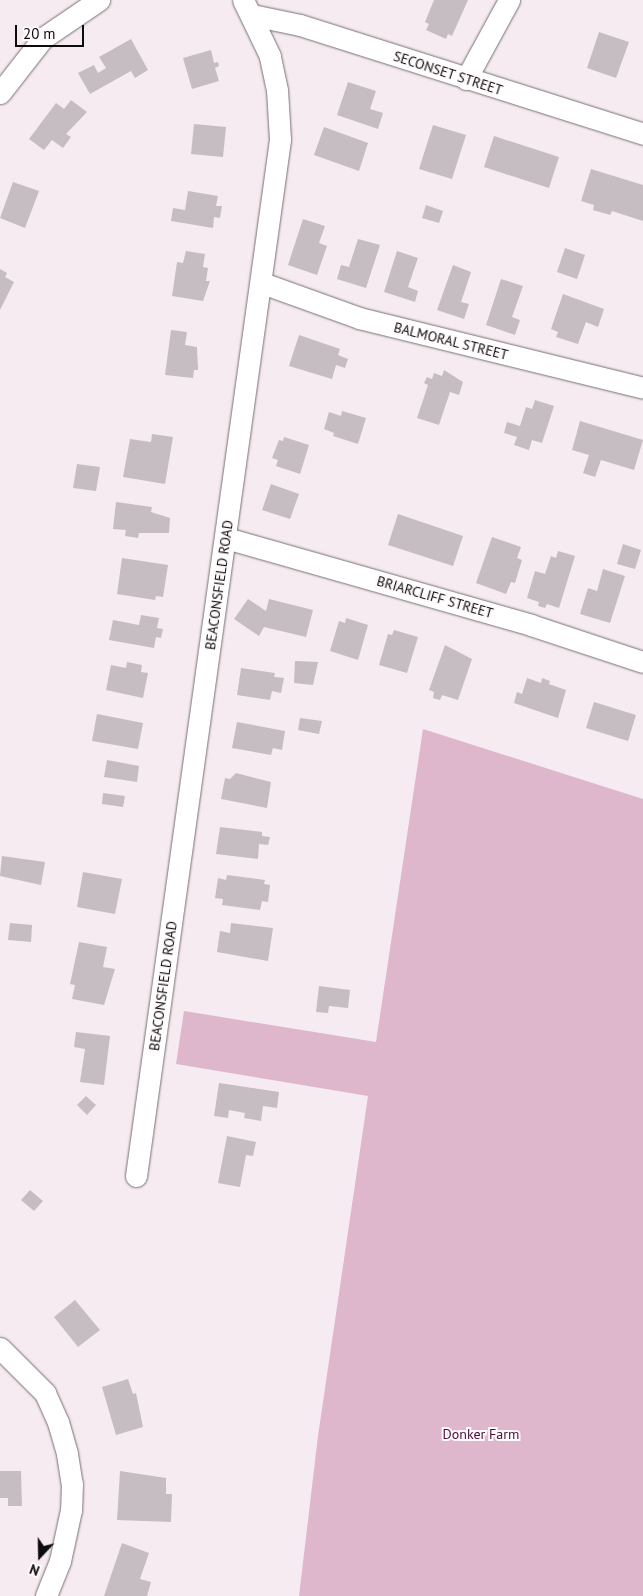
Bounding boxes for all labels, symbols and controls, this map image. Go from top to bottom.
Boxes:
scale bar [18,15,86,47]
text: 20 m [23,24,56,43]
street label: SECONSET STREET [391,47,505,99]
street label: BALMORAL STREET [392,319,510,363]
street label: BEACONSFIELD ROAD [202,519,236,651]
street label: BRIARCLIFF STREET [375,572,495,622]
street label: BEACONSFIELD ROAD [146,920,180,1052]
park label: Donker Farm [443,1426,519,1442]
north arrow [15,1531,65,1581]
text: N [27,1560,42,1580]

